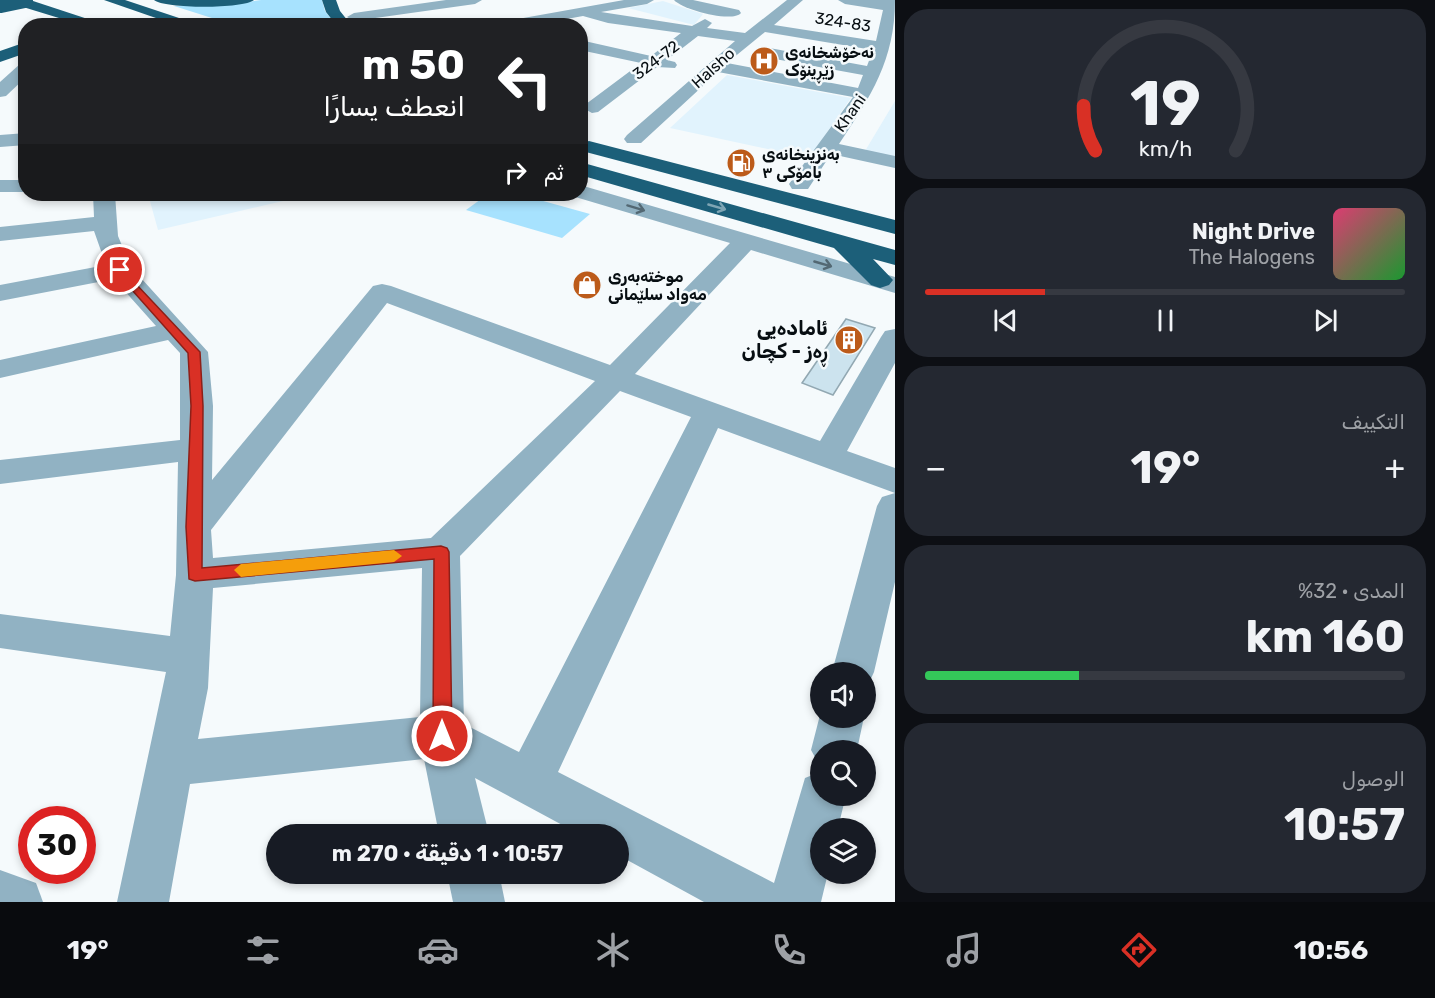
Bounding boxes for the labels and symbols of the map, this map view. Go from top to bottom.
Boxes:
street label: 324-83 [814,8,872,36]
street label: 324-72 [629,36,683,84]
place label: نەخۆشخانەی زێڕینۆک [785,43,874,84]
street label: Halsho [688,44,738,92]
hospital icon: نەخۆشخانەی زێڕینۆک [748,45,780,77]
street label: Khani [830,90,870,136]
place label: بەنزینخانەی بامۆکی ٣ [762,145,840,183]
fuel station icon: بەنزینخانەی بامۆکی ٣ [725,147,757,179]
one-way arrow [707,202,726,214]
one-way arrow [626,203,645,214]
pin [94,244,145,295]
one-way arrow [813,259,832,270]
place label: موختەبەری مەواد سلێمانی [608,267,707,304]
shop icon: موختەبەری مەواد سلێمانی [571,269,603,301]
place label: ئامادەیی ڕەز - کچان [742,316,828,367]
building icon: ئامادەیی ڕەز - کچان [833,324,865,356]
position arrow [410,704,474,768]
speed limit sign: 30 [18,806,96,884]

